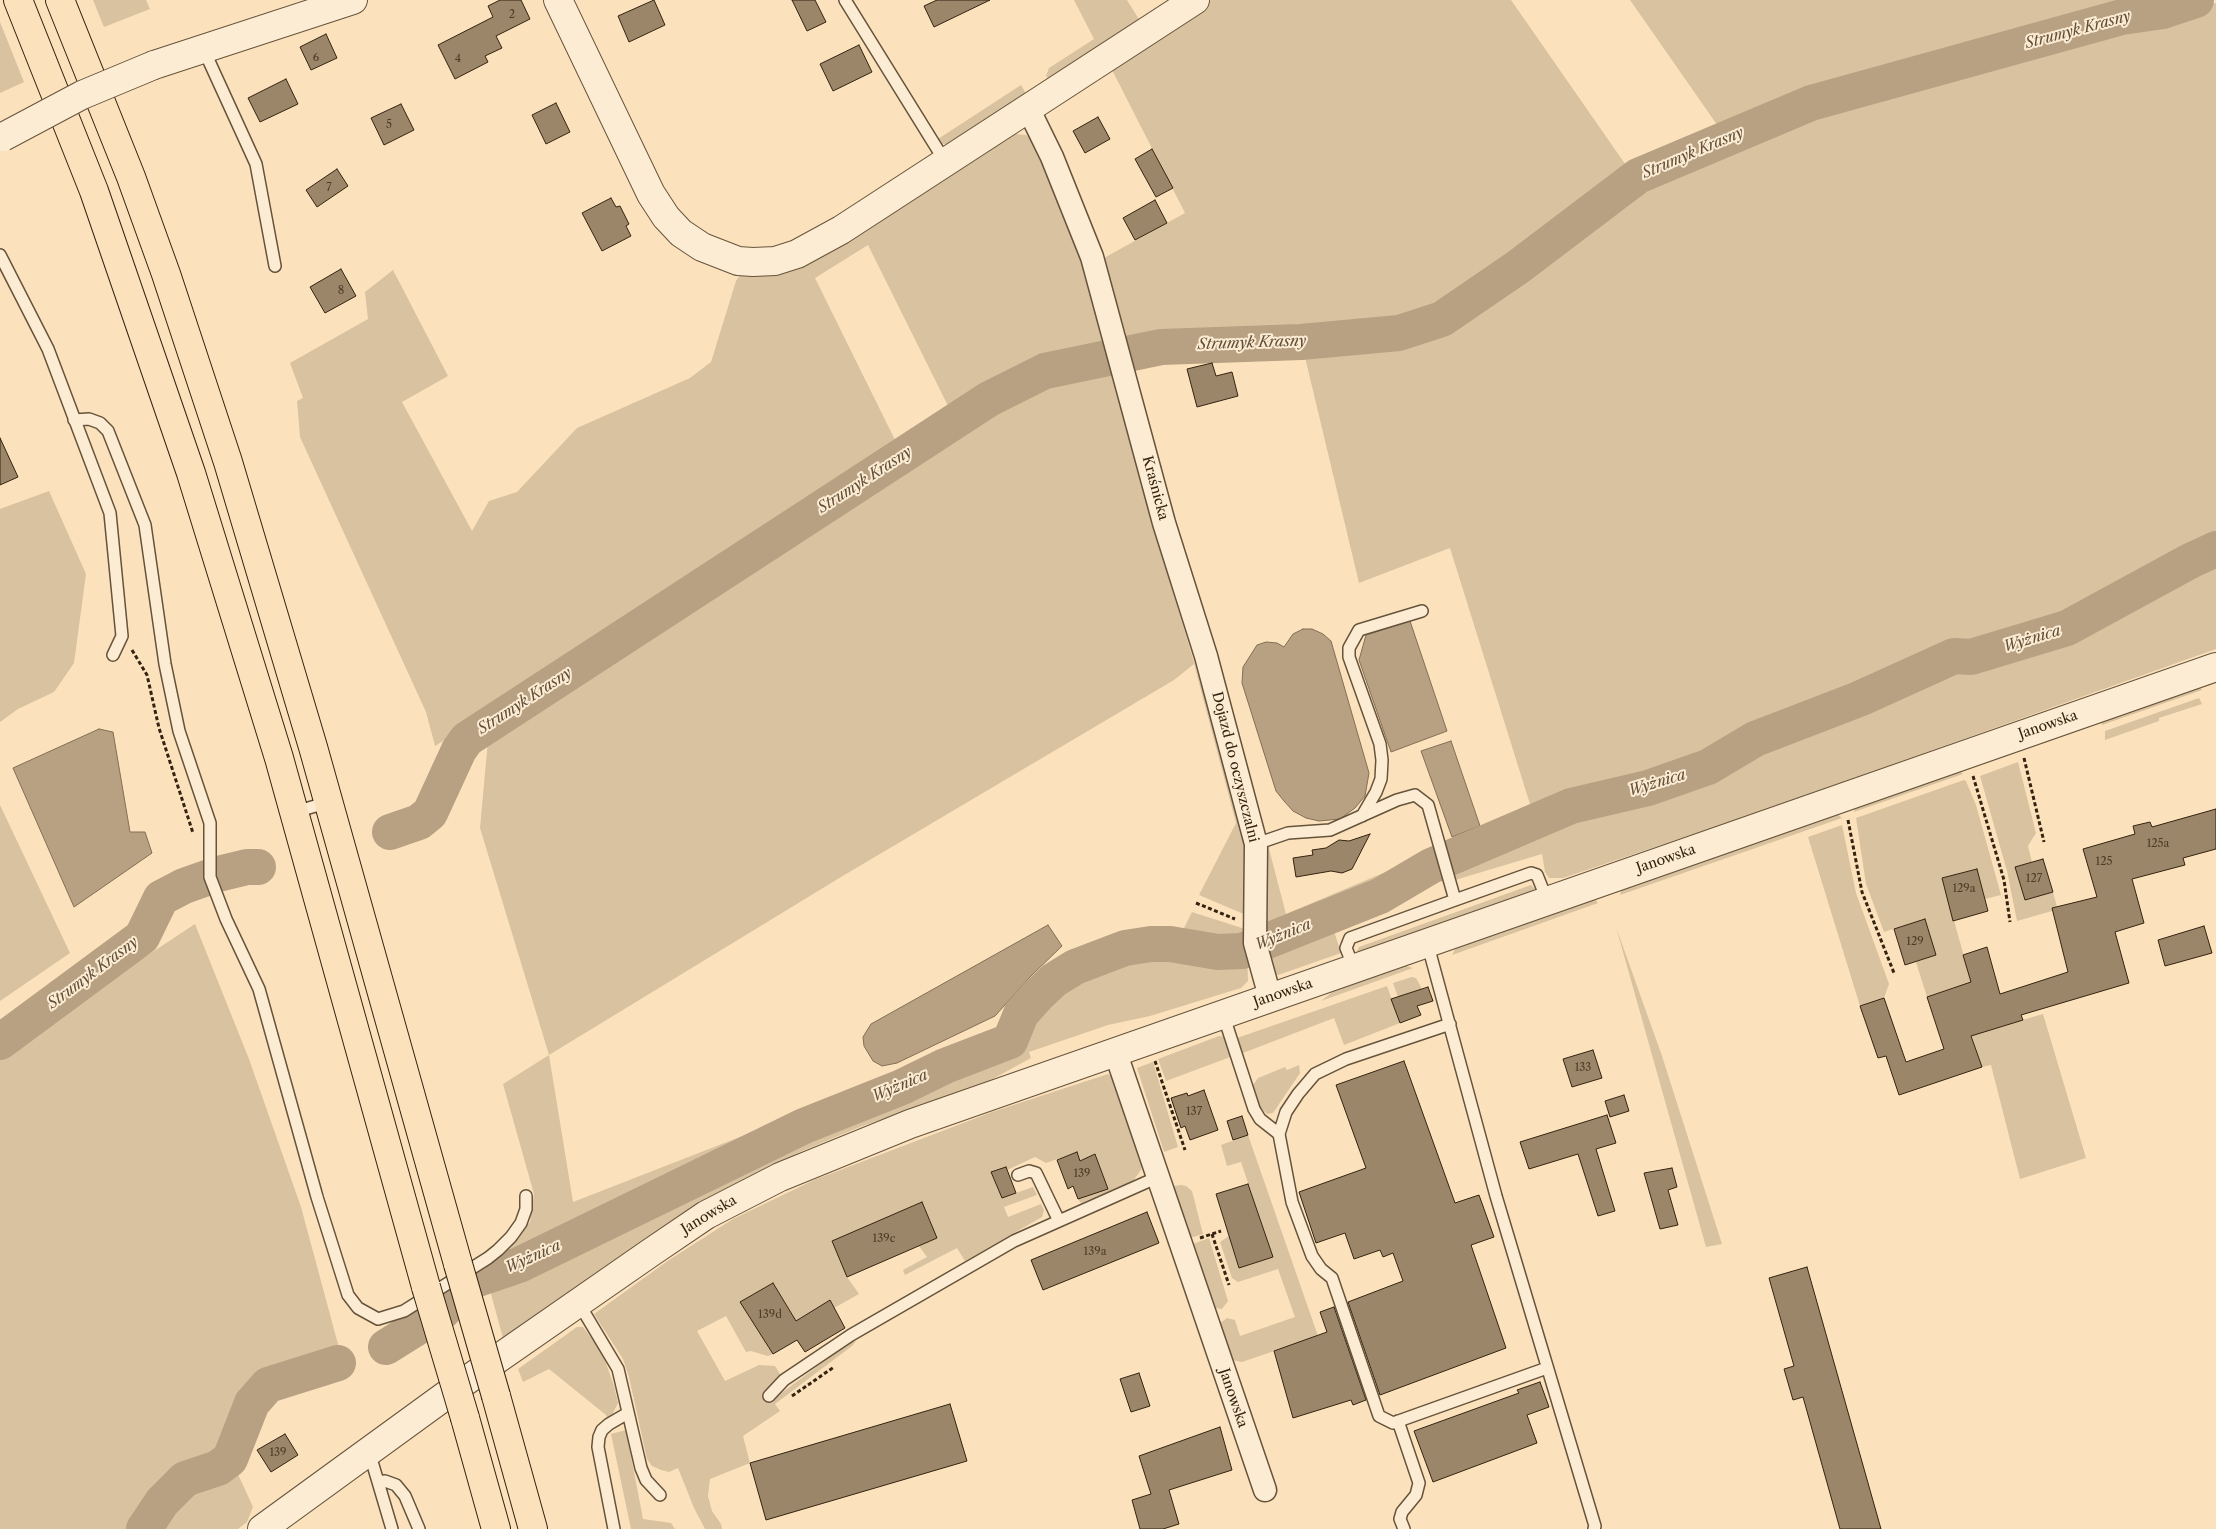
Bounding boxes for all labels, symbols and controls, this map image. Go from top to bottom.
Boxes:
water label: Strumyk Krasny [2023,7,2133,53]
house number: 2 [509,8,515,22]
house number: 6 [313,51,319,65]
house number: 4 [455,52,461,66]
house number: 5 [386,118,392,132]
water label: Strumyk Krasny [1640,124,1746,182]
house number: 7 [326,181,332,195]
house number: 8 [338,284,344,298]
water label: Strumyk Krasny [1197,332,1307,354]
water label: Strumyk Krasny [815,443,915,517]
street label: Kraśnicka [1138,454,1172,522]
water label: Wyżnica [2001,622,2063,656]
water label: Strumyk Krasny [475,664,575,738]
street label: Dojazd do oczyszczalni [1208,690,1262,844]
street label: Janowska [2016,707,2080,743]
water label: Wyżnica [1626,766,1688,800]
house number: 125a [2147,837,2169,851]
street label: Janowska [1634,841,1698,877]
house number: 125 [2096,855,2112,869]
house number: 127 [2026,872,2042,886]
house number: 129a [1952,882,1976,896]
water label: Wyżnica [1252,916,1314,954]
water label: Strumyk Krasny [44,933,142,1013]
house number: 129 [1906,935,1924,949]
street label: Janowska [1251,975,1315,1011]
house number: 133 [1575,1061,1591,1075]
water label: Wyżnica [869,1066,931,1106]
house number: 137 [1186,1105,1202,1119]
house number: 139 [1073,1167,1091,1181]
street label: Janowska [678,1192,740,1238]
house number: 139c [873,1232,895,1246]
water label: Wyżnica [502,1237,564,1277]
house number: 139a [1084,1245,1106,1259]
house number: 139d [758,1308,782,1322]
street label: Janowska [1215,1366,1251,1430]
house number: 139 [269,1446,287,1460]

